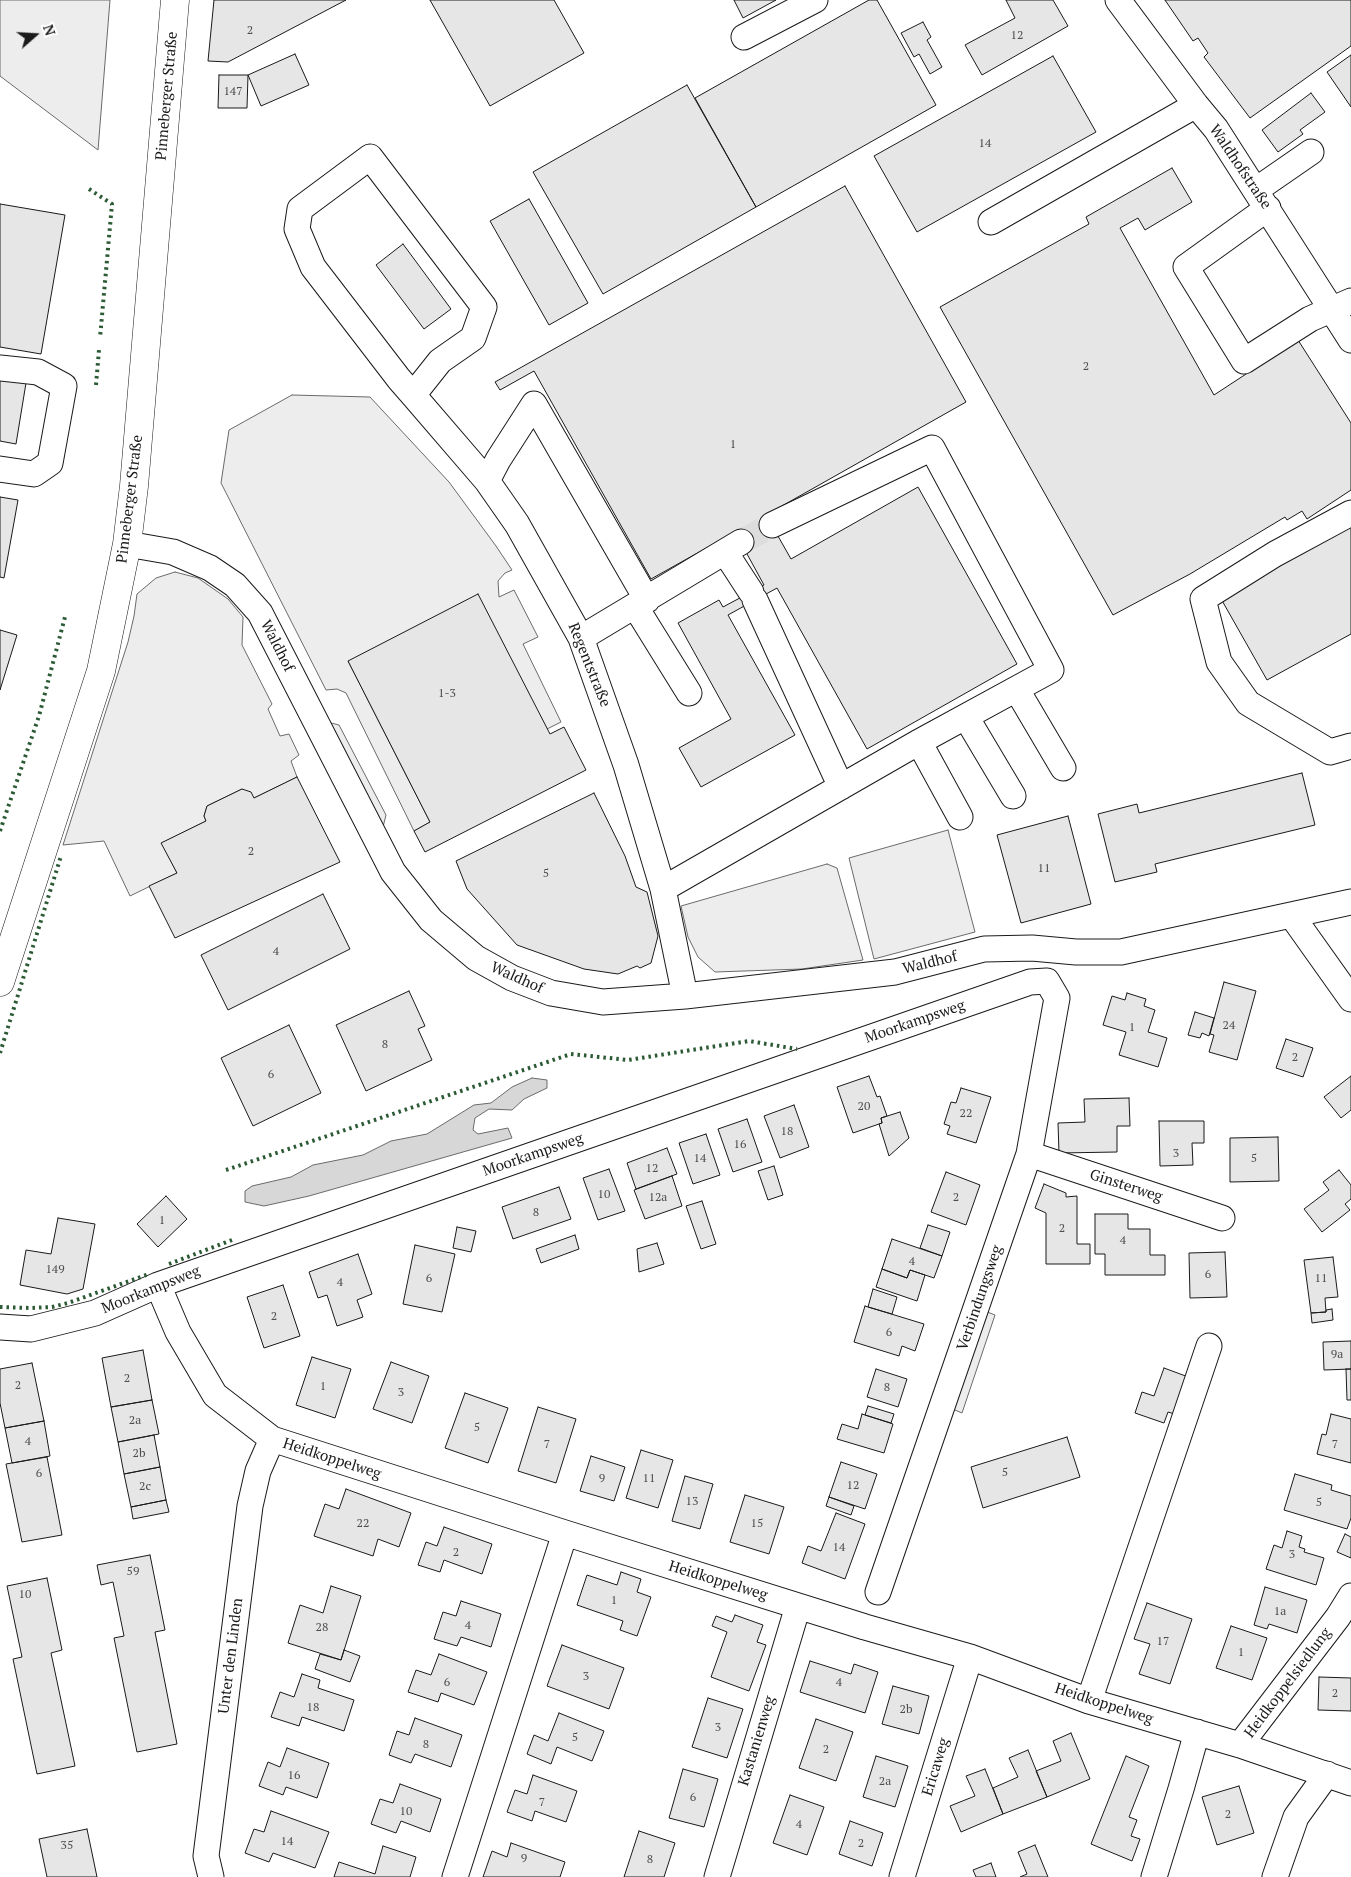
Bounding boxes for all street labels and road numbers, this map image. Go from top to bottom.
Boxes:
street label: Pinneberger Straße [152,31,182,161]
street label: Waldhofstraße [1205,121,1275,213]
street label: Pinneberger Straße [113,434,147,564]
street label: Waldhof [256,617,298,675]
street label: Regentstraße [564,620,614,710]
street label: Waldhof [901,948,959,978]
street label: Waldhof [488,958,546,998]
street label: Moorkampsweg [863,996,967,1048]
street label: Moorkampsweg [481,1129,585,1181]
street label: Ginsterweg [1087,1166,1165,1206]
street label: Verbindungsweg [954,1243,1006,1353]
street label: Moorkampsweg [99,1262,203,1318]
street label: Heidkoppelweg [281,1435,383,1483]
street label: Heidkoppelweg [666,1557,770,1605]
street label: Unter den Linden [215,1597,247,1715]
street label: Heidkoppelsiedlung [1241,1624,1335,1742]
street label: Heidkoppelweg [1053,1680,1155,1728]
street label: Kastanienweg [735,1694,779,1788]
street label: Ericaweg [919,1736,953,1798]

